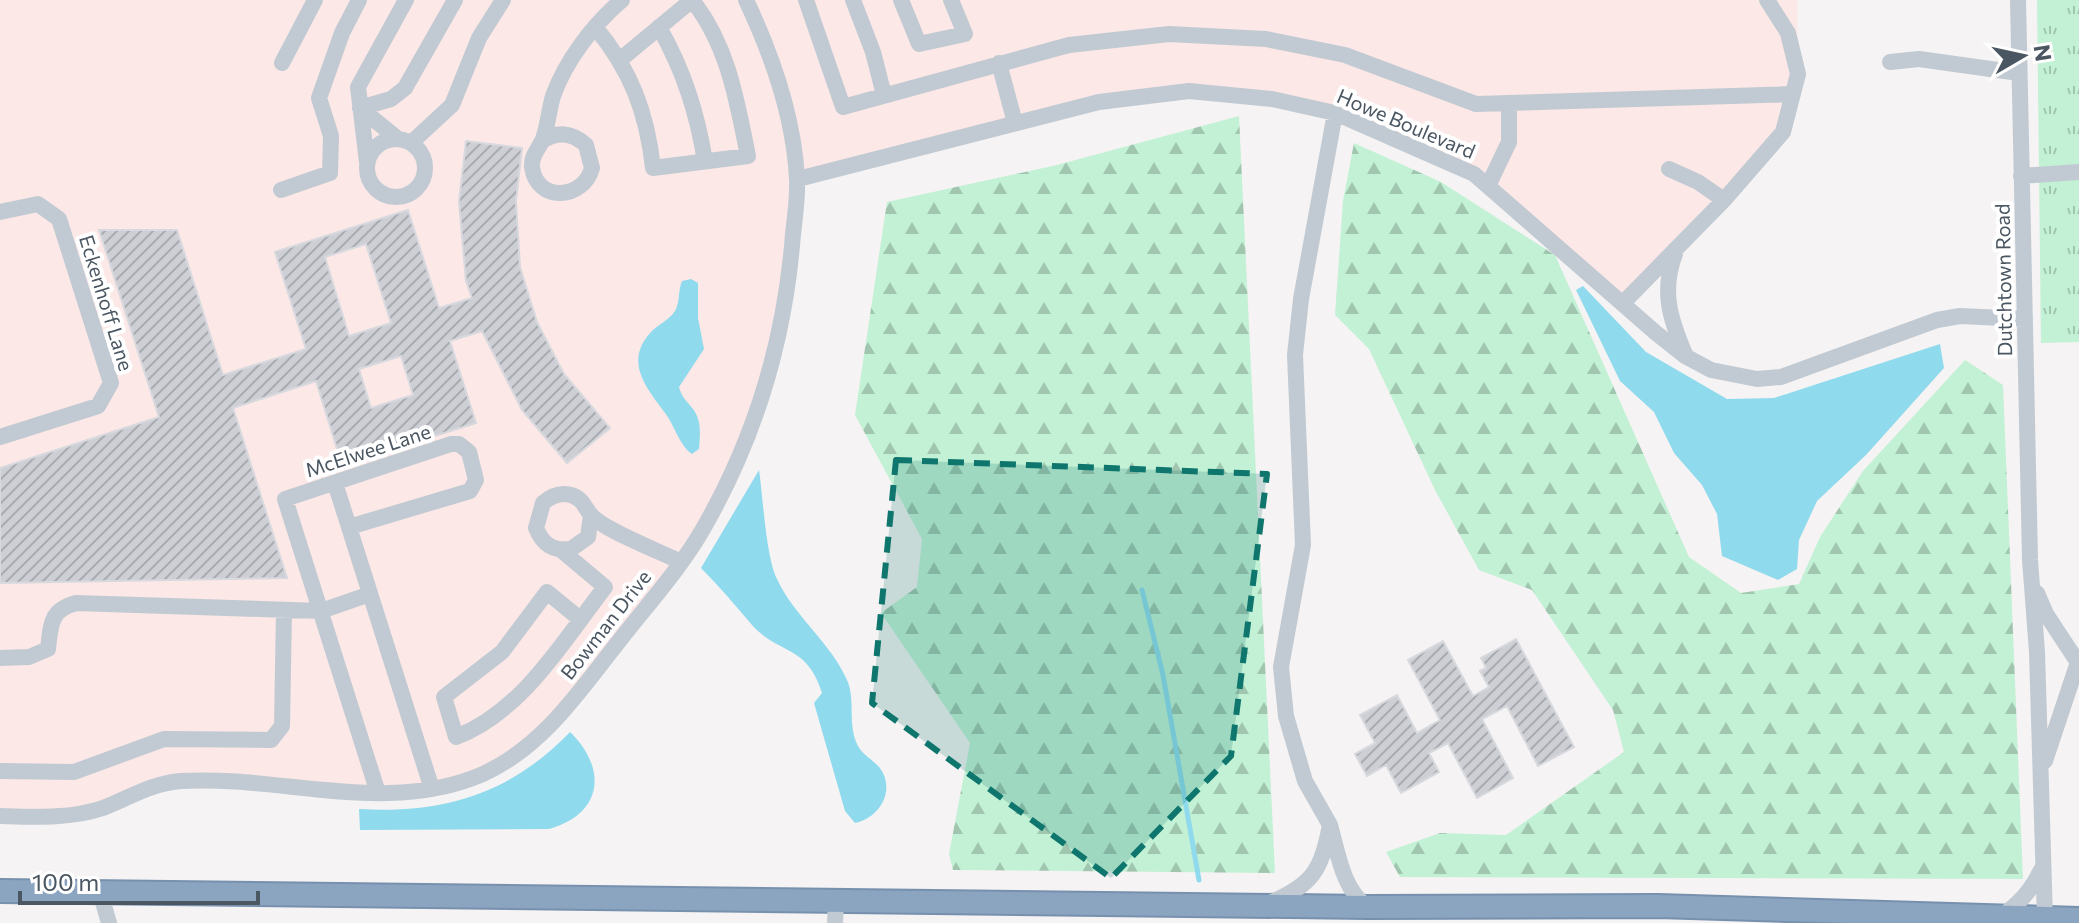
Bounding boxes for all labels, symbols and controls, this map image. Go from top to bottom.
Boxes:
north arrow [1983,16,2063,96]
text: N [2029,43,2058,63]
street label: Howe Boulevard [1334,83,1479,163]
street label: Dutchtown Road [1990,203,2016,357]
street label: Eckenhoff Lane [75,232,139,373]
street label: McElwee Lane [302,418,433,482]
street label: Bowman Drive [555,565,655,684]
scale bar [20,855,258,905]
text: 100 m [32,867,99,896]

